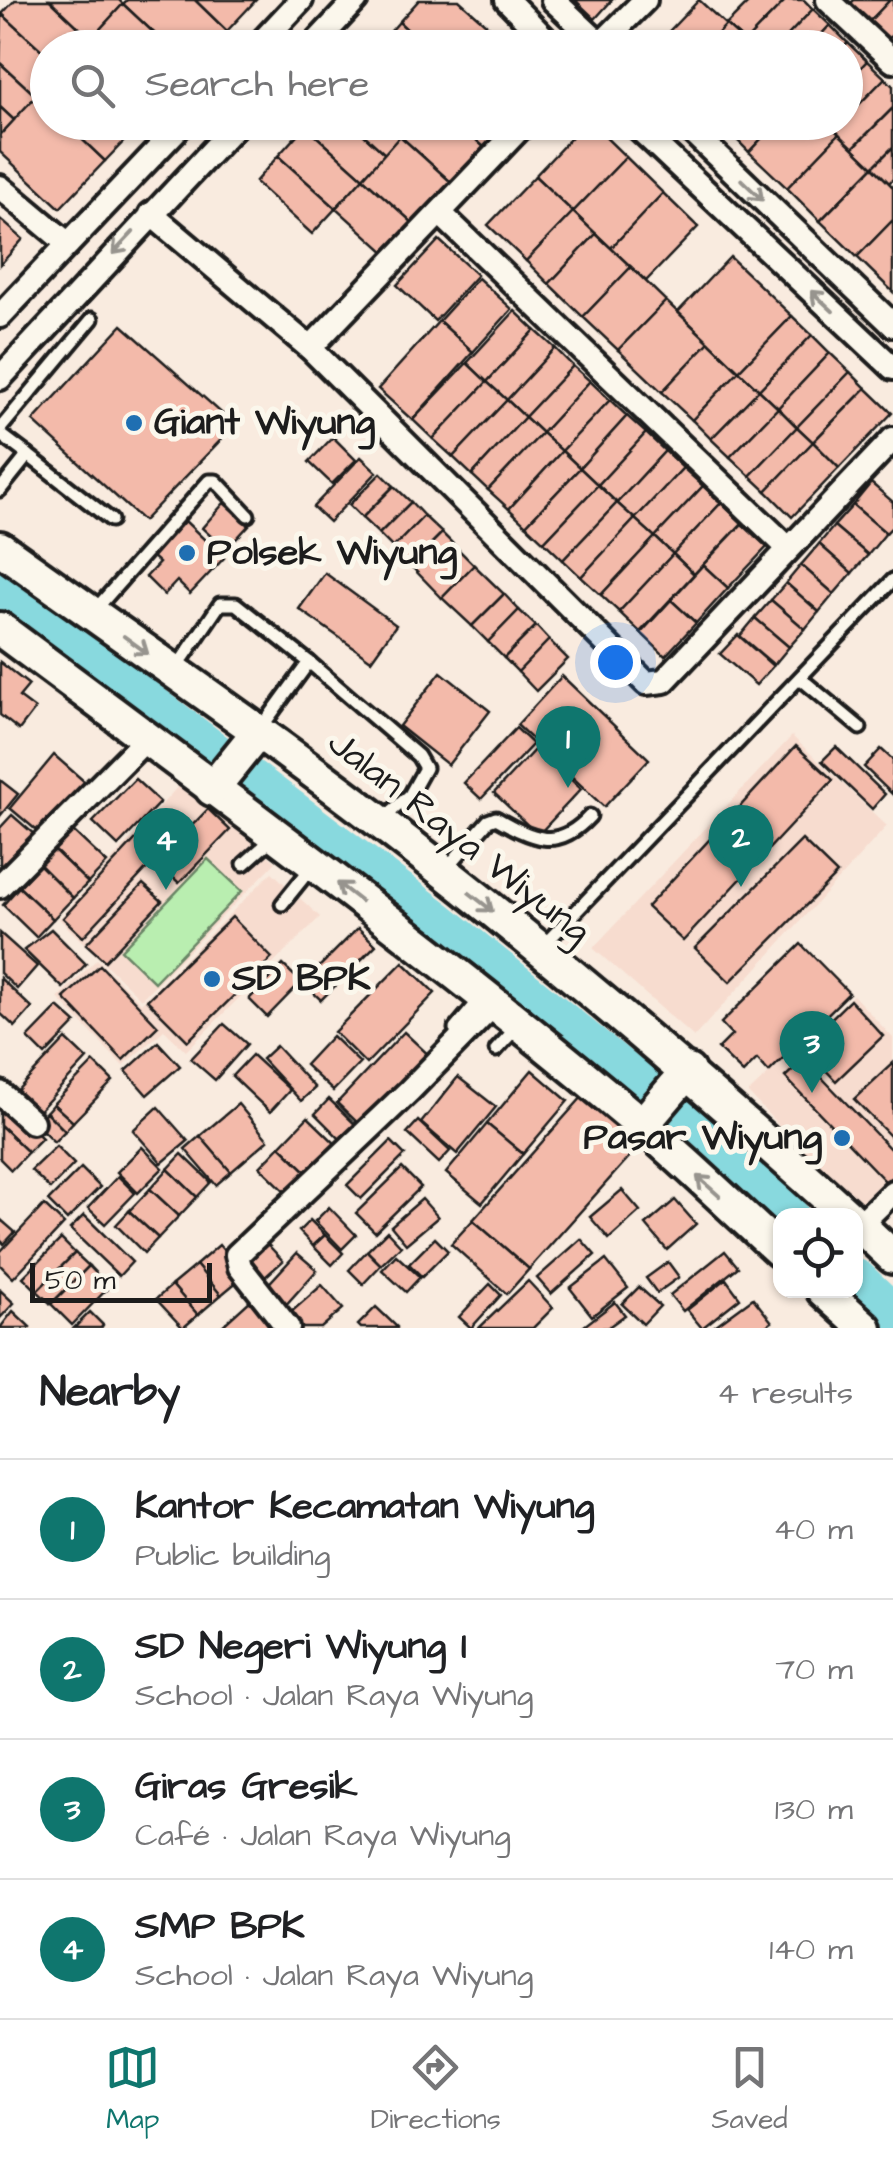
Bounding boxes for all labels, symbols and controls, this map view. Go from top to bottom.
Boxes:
search box [30,30,863,140]
icon: search [65,58,120,113]
text: Search here [145,59,369,111]
one-way arrow [740,178,764,202]
one-way arrow [111,231,135,255]
one-way arrow [810,290,835,313]
place label: Giant Wiyung [154,397,376,451]
marker: Giant Wiyung [123,412,145,434]
place label: Polsek Wiyung [207,527,457,581]
marker: Polsek Wiyung [176,542,198,564]
one-way arrow [122,634,149,655]
your location [590,637,641,688]
pin: 1 [536,706,600,788]
street label: Jalan Raya Wiyung [316,718,602,957]
pin: 2 [708,804,774,887]
pin: 4 [134,808,198,890]
one-way arrow [336,881,362,903]
one-way arrow [467,891,494,912]
place label: SD BPK [231,953,372,1005]
marker: SD BPK [201,968,223,990]
pin: 3 [780,1010,844,1093]
place label: Pasar Wiyung [584,1112,822,1166]
marker: Pasar Wiyung [831,1127,853,1149]
one-way arrow [696,1175,721,1198]
map controls [773,1208,863,1298]
button: locate [773,1208,863,1298]
scale bar [30,1258,212,1302]
text: 50 m [45,1261,116,1300]
text: Nearby [40,1364,180,1422]
text: 4 results [717,1371,853,1416]
text: Kantor Kecamatan Wiyung [135,1481,594,1533]
text: 1 [70,1507,75,1552]
text: 40 m [773,1507,853,1552]
text: Public building [135,1533,330,1578]
text: SD Negeri Wiyung I [135,1621,467,1673]
text: 2 [63,1647,82,1692]
text: 70 m [775,1647,853,1692]
text: School · Jalan Raya Wiyung [135,1673,533,1718]
text: Giras Gresik [135,1761,358,1813]
text: 3 [64,1787,81,1832]
text: 130 m [775,1787,853,1832]
text: Café · Jalan Raya Wiyung [135,1813,511,1858]
text: SMP BPK [135,1901,305,1953]
text: 4 [62,1927,83,1972]
text: 140 m [769,1927,853,1972]
text: School · Jalan Raya Wiyung [135,1953,533,1998]
tab: Map [105,2040,160,2139]
tab: Directions [371,2040,501,2139]
tab: Saved [711,2040,788,2139]

